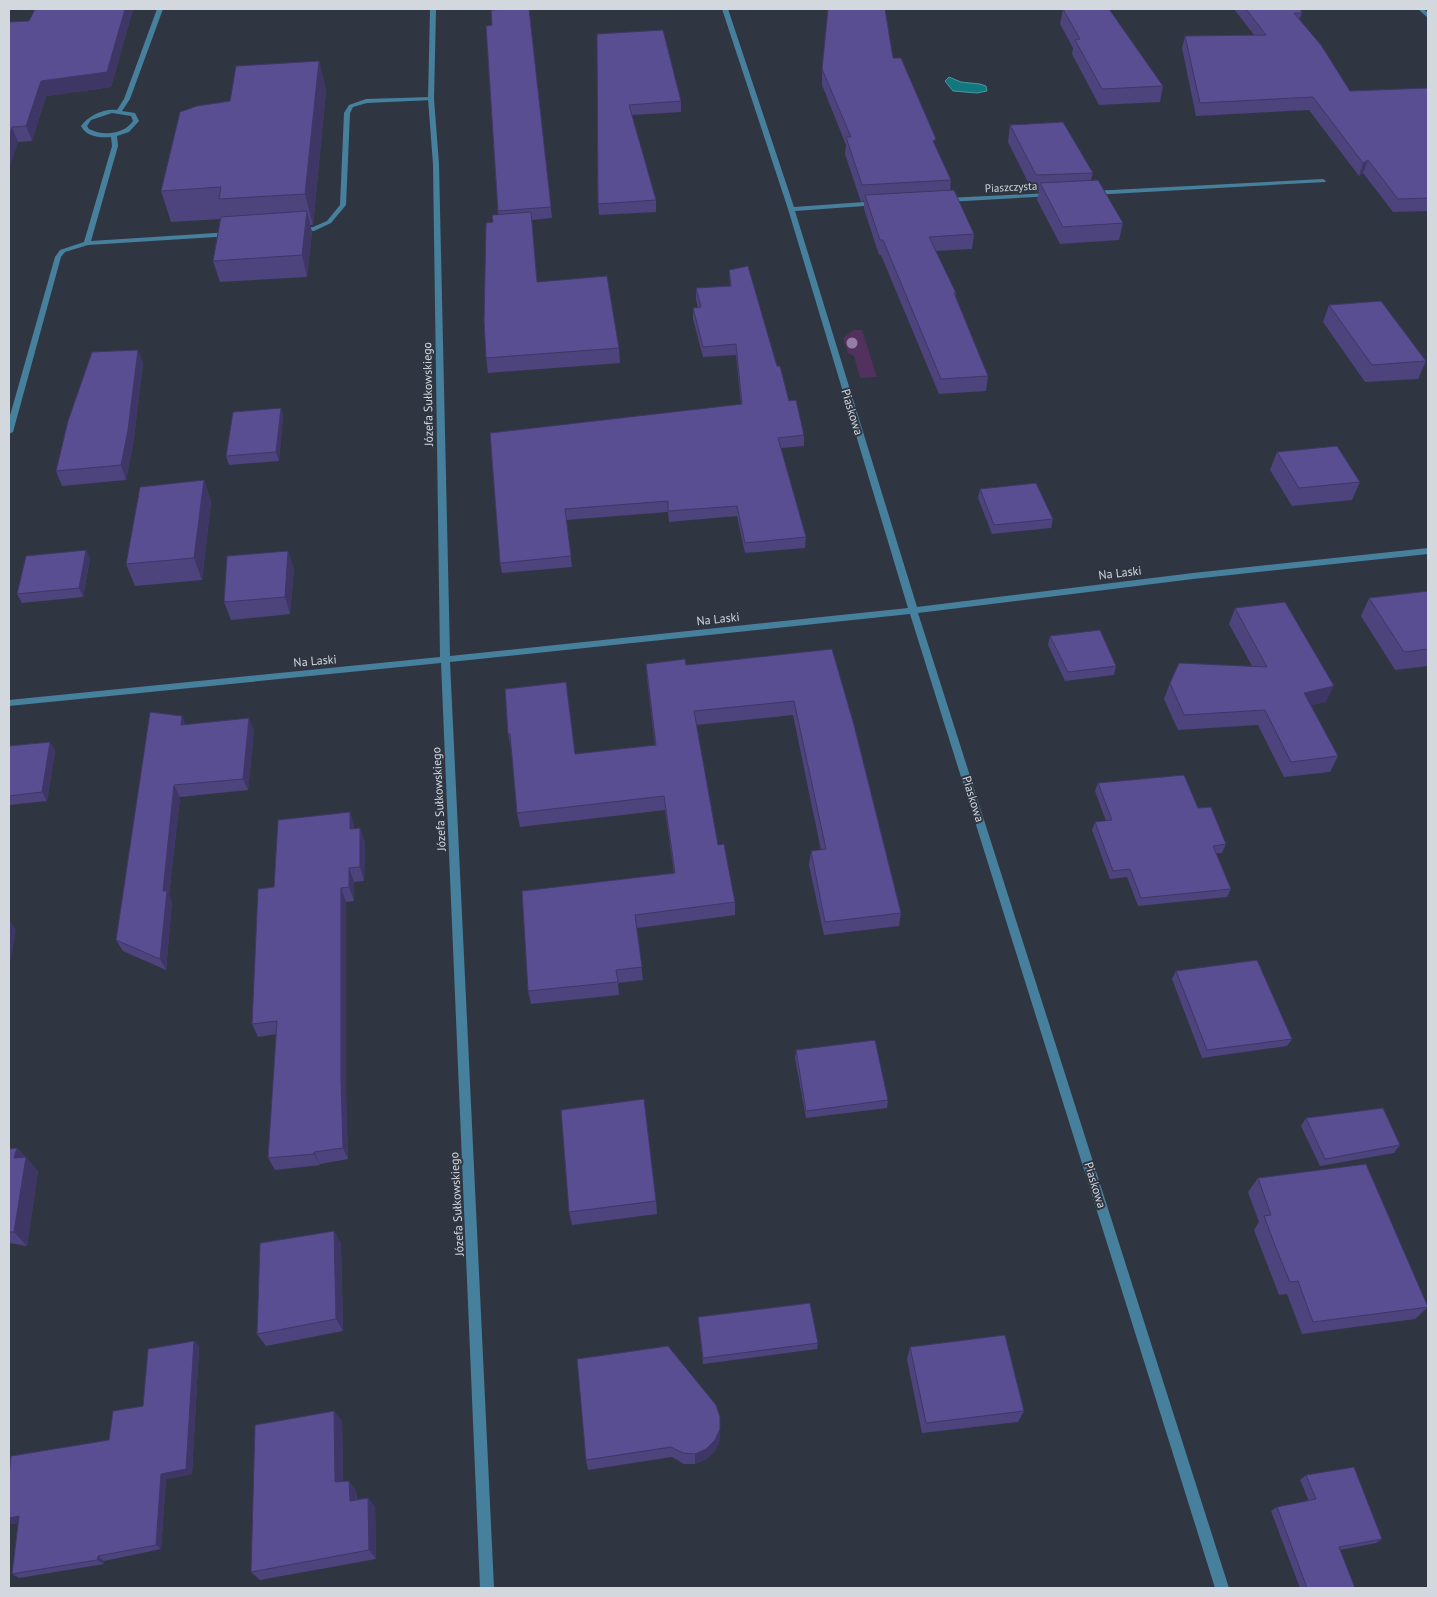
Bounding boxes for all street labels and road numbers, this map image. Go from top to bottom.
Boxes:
street label: Piaszczysta [984,179,1038,195]
street label: Józefa Sułkowskiego [419,342,436,447]
street label: Piaskowa [838,387,867,437]
street label: Na Laski [1098,562,1142,583]
street label: Na Laski [696,609,740,628]
street label: Na Laski [293,651,337,670]
street label: Józefa Sułkowskiego [428,747,449,852]
street label: Piaskowa [959,774,988,824]
street label: Józefa Sułkowskiego [446,1152,467,1257]
street label: Piaskowa [1081,1160,1110,1210]

